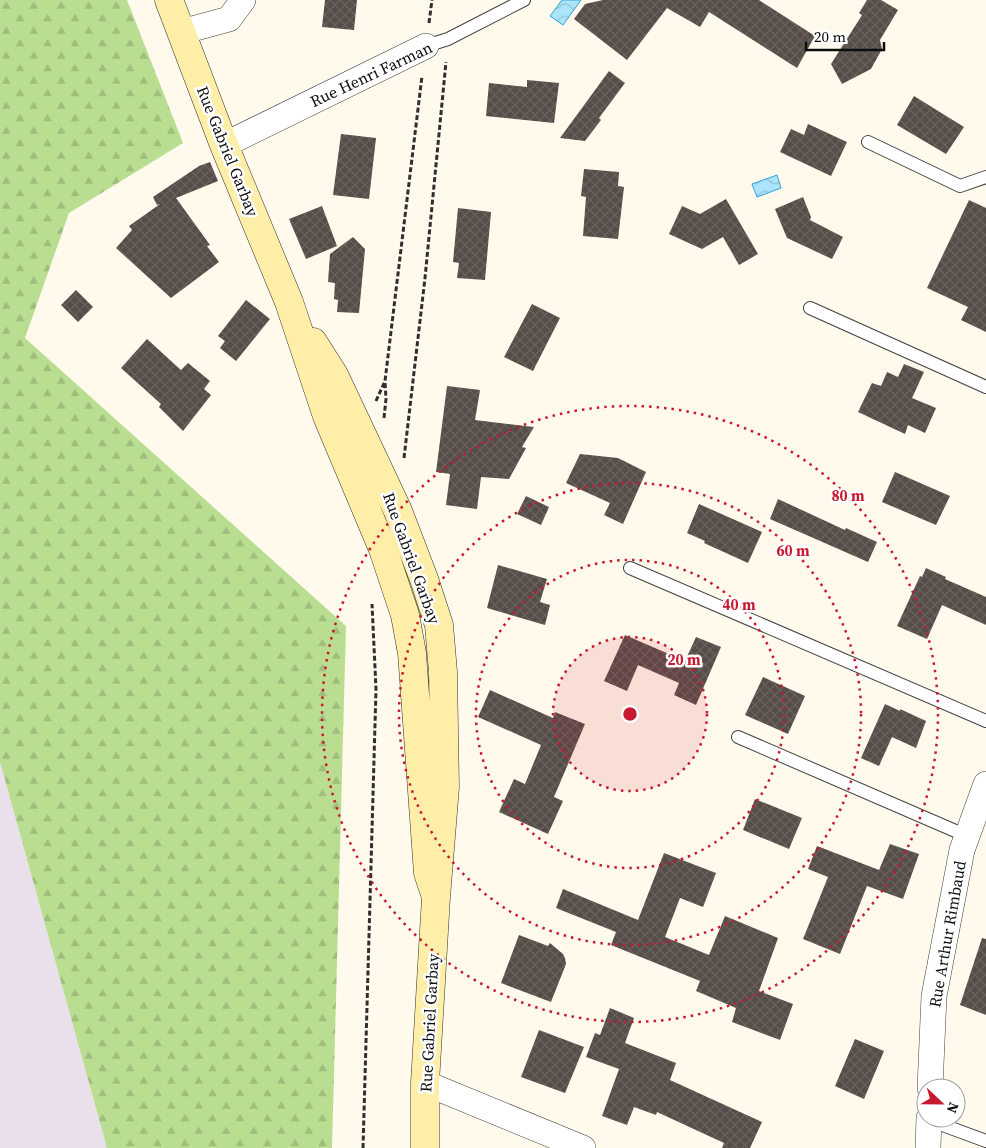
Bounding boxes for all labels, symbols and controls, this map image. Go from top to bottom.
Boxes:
scale bar [806,20,884,52]
text: 20 m [814,26,846,47]
street label: Rue Henri Farman [306,36,436,112]
street label: Rue Gabriel Garbay [192,83,264,220]
text: 80 m [831,485,865,506]
street label: Rue Gabriel Garbay [378,489,446,628]
text: 60 m [776,540,810,561]
text: 40 m [722,594,756,615]
text: 20 m [667,649,701,670]
centre of rings [621,705,639,723]
street label: Rue Arthur Rimbaud [923,859,971,1009]
street label: Rue Gabriel Garbay [414,952,444,1093]
north arrow [916,1078,966,1128]
text: N [942,1099,964,1116]

